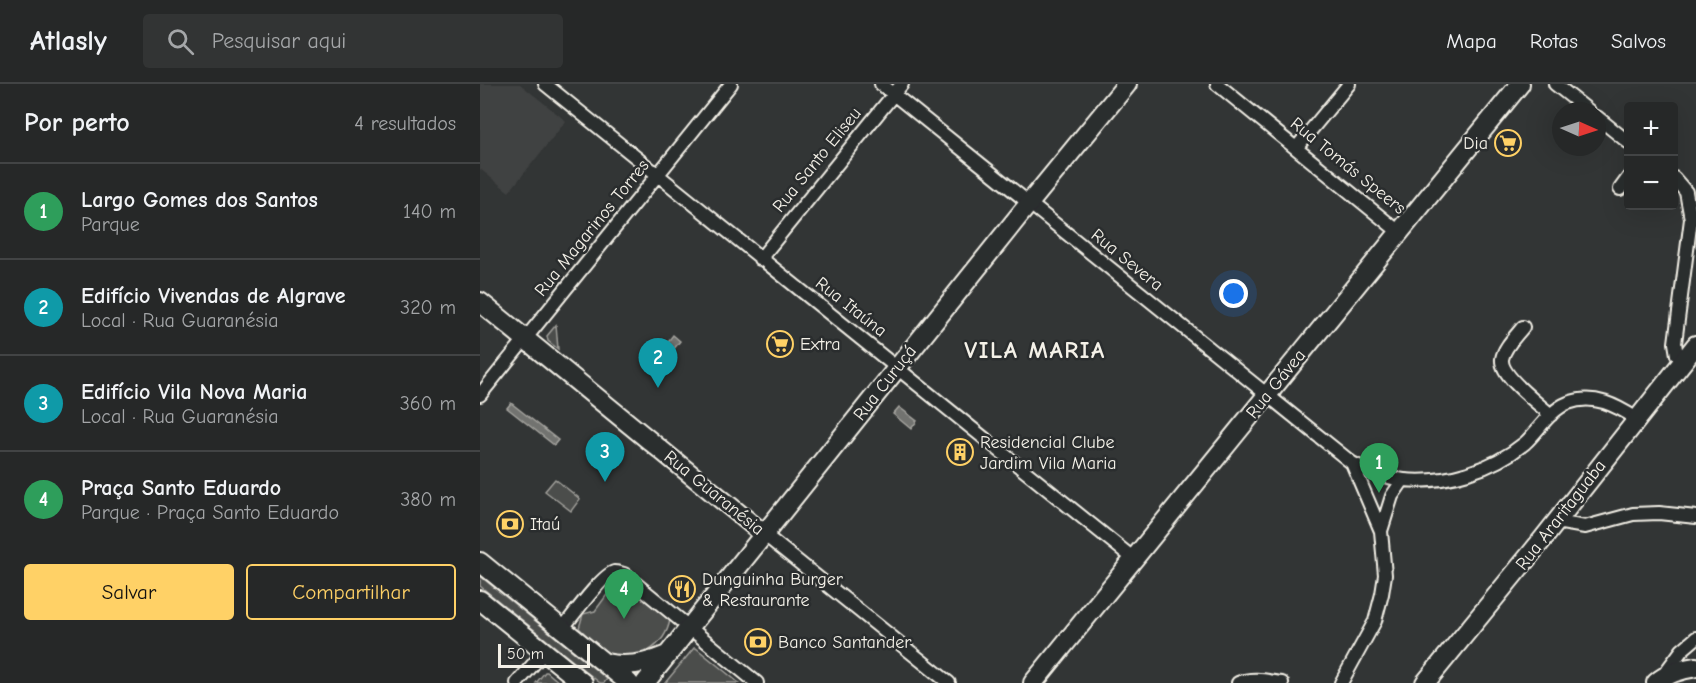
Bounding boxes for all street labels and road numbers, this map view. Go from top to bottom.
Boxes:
street label: Rua Santo Eliseu [768,103,866,217]
street label: Rua Tomás Speers [1286,113,1410,219]
street label: Rua Magarinos Torres [530,155,654,301]
street label: Rua Severa [1087,225,1167,295]
street label: Rua Itaúna [811,273,891,341]
street label: Rua Curuçá [849,341,921,425]
street label: Rua Gávea [1242,345,1310,423]
street label: Rua Guaranésia [660,446,768,540]
street label: Rua Araritaguaba [1512,456,1610,574]

